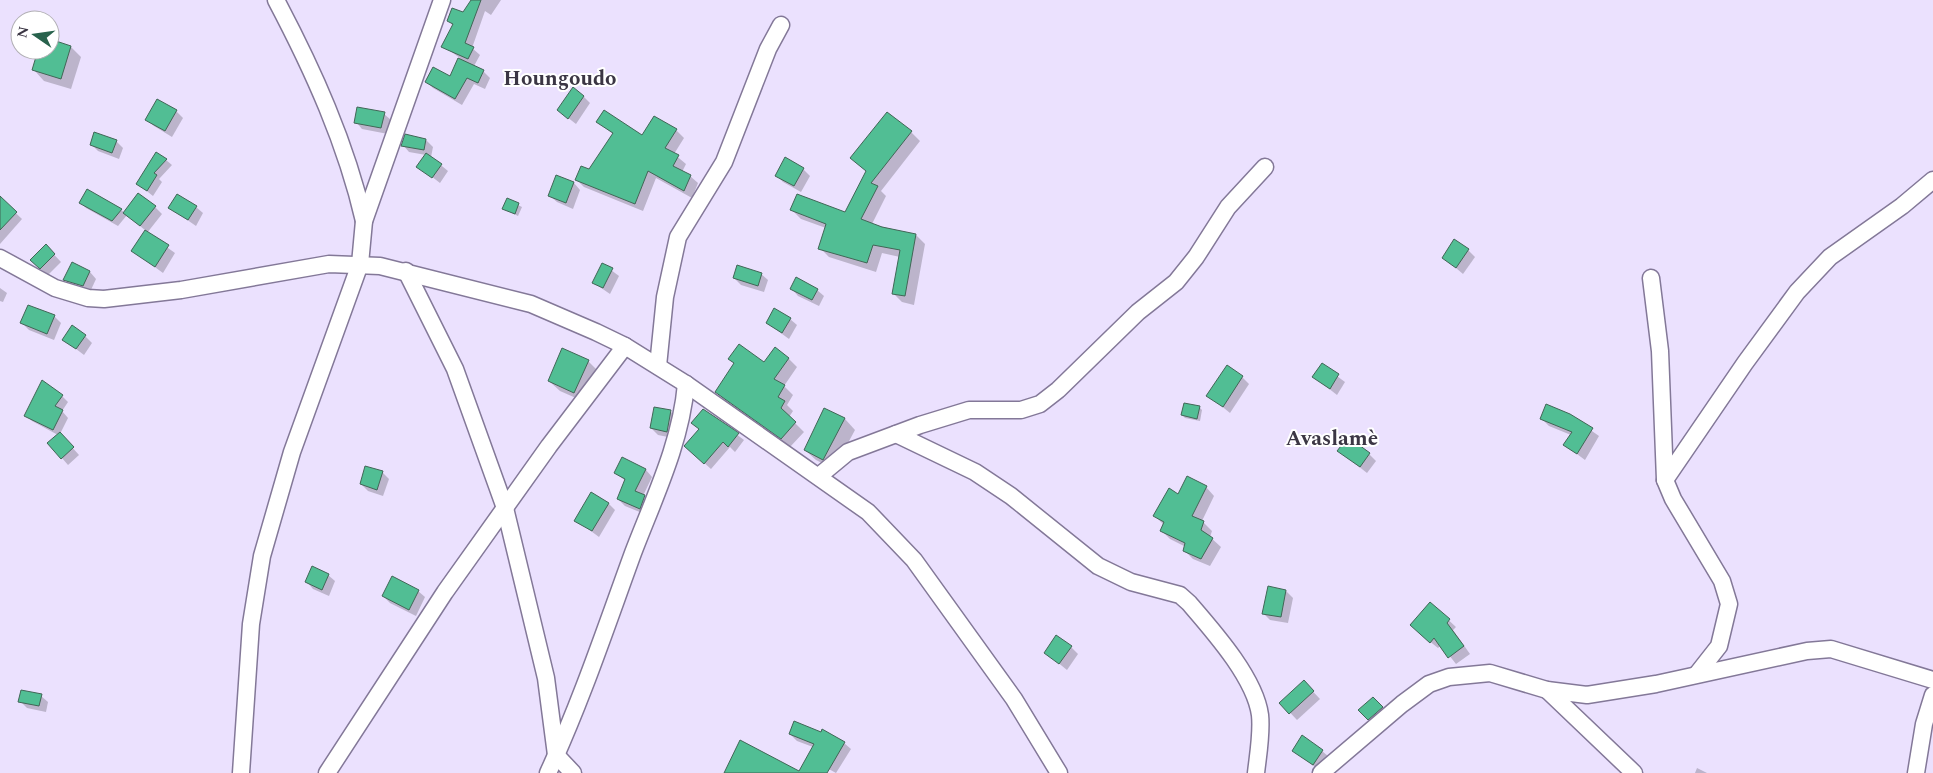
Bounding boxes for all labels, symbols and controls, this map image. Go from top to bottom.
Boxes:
north arrow [10,10,60,60]
text: N [11,24,34,40]
district label: Houngoudo [503,63,617,95]
district label: Avaslamè [1286,423,1378,455]

